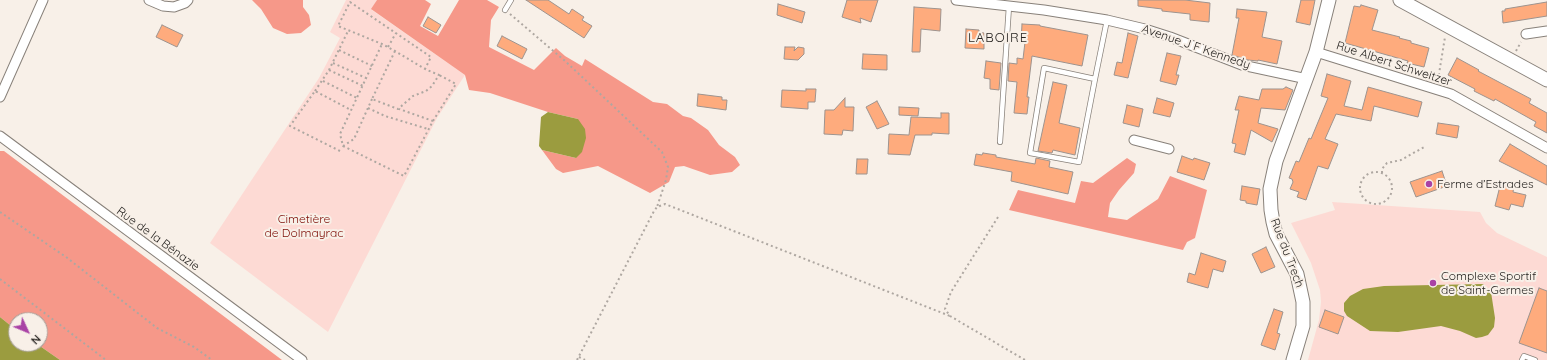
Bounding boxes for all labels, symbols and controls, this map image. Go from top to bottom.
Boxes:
street label: Avenue J F Kennedy [1140,22,1252,72]
district label: LABOIRE [968,30,1028,46]
street label: Rue Albert Schweitzer [1334,39,1454,89]
place label: Ferme d’Estrades [1437,177,1534,191]
marker: Ferme d’Estrades [1424,179,1434,189]
street label: Rue de la Bénazie [114,204,202,274]
park label: Cimetière de Dolmayrac [264,212,344,240]
street label: Rue du Trech [1267,216,1307,290]
place label: Complexe Sportif de Saint-Germes [1441,269,1536,297]
marker: Complexe Sportif de Saint-Germes [1428,278,1438,288]
north arrow [8,312,48,352]
text: N [28,332,44,347]

